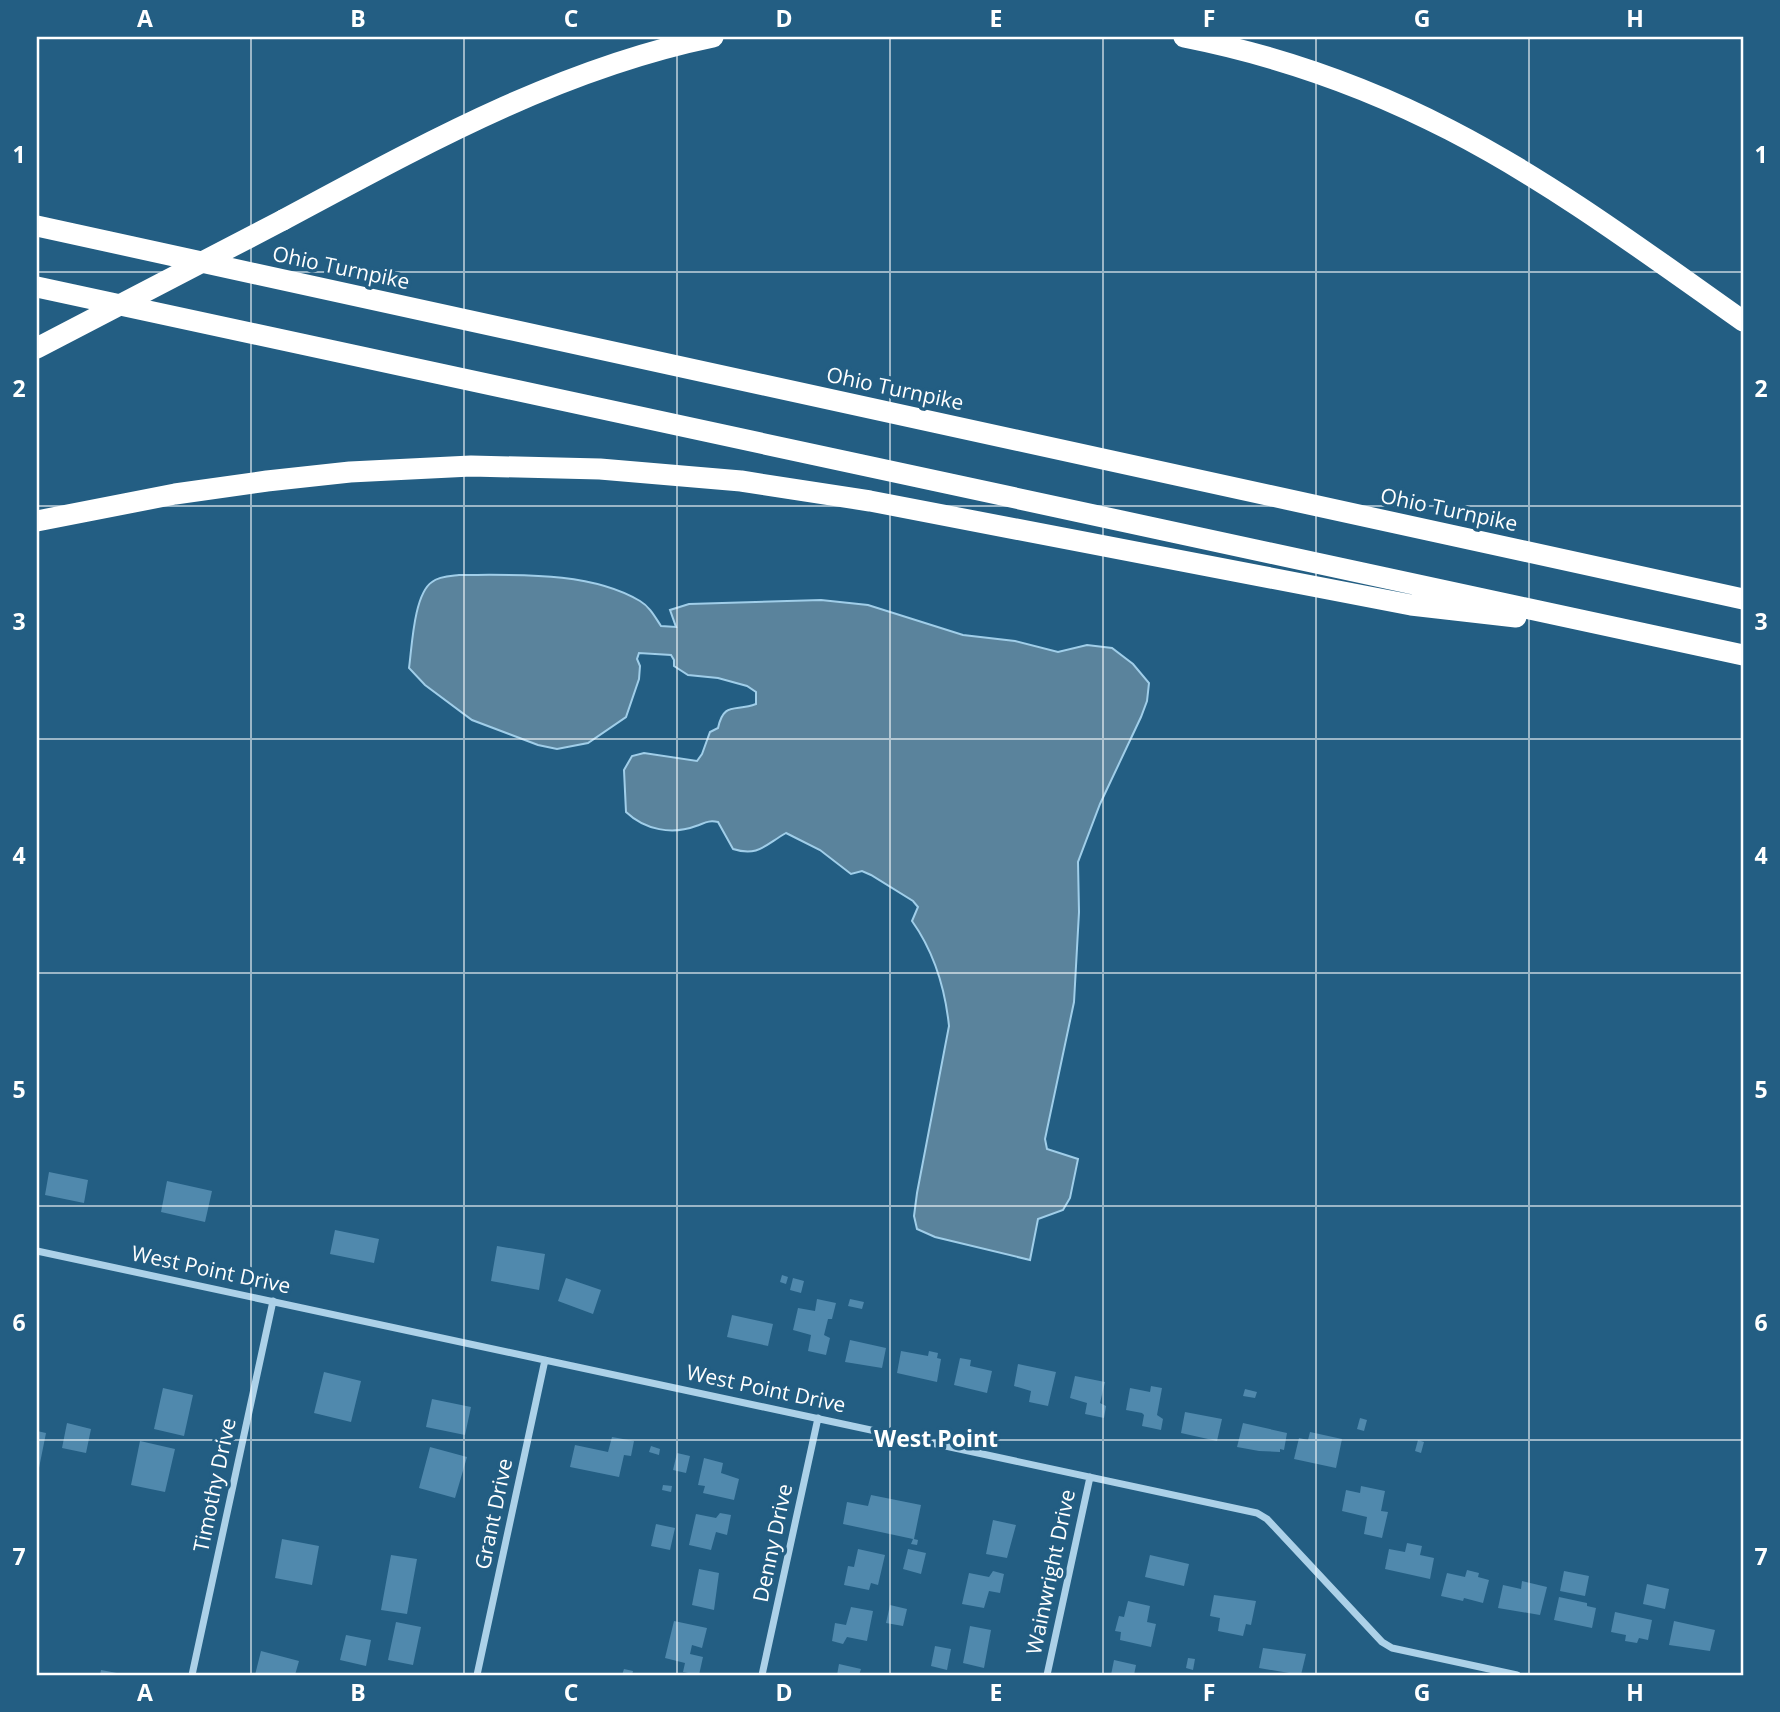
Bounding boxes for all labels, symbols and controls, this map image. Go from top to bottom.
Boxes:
text: A [137,2,153,34]
text: B [350,2,366,34]
text: C [564,2,578,34]
text: D [775,2,793,34]
text: E [990,2,1002,34]
text: F [1203,2,1215,34]
text: G [1414,2,1430,34]
text: H [1626,2,1644,34]
text: 1 [12,138,26,170]
text: 1 [1754,138,1768,170]
street label: Ohio Turnpike [270,239,412,295]
street label: Ohio Turnpike [824,360,966,416]
text: 2 [12,372,26,404]
text: 2 [1754,372,1768,404]
street label: Ohio Turnpike [1378,481,1520,537]
text: 3 [12,605,26,637]
text: 3 [1754,605,1768,637]
text: 4 [12,839,26,871]
text: 4 [1754,839,1768,871]
text: 5 [12,1073,26,1105]
text: 5 [1754,1073,1768,1105]
street label: West Point Drive [129,1238,293,1300]
text: 6 [12,1306,26,1338]
text: 6 [1754,1306,1768,1338]
street label: West Point Drive [684,1357,848,1419]
street label: Timothy Drive [186,1415,242,1555]
district label: West Point [874,1422,998,1454]
street label: Grant Drive [468,1456,518,1572]
street label: Denny Drive [746,1481,798,1604]
street label: Wainwright Drive [1019,1487,1081,1657]
text: 7 [12,1540,26,1572]
text: 7 [1754,1540,1768,1572]
text: A [137,1676,153,1708]
text: B [350,1676,366,1708]
text: C [564,1676,578,1708]
text: D [775,1676,793,1708]
text: E [990,1676,1002,1708]
text: F [1203,1676,1215,1708]
text: G [1414,1676,1430,1708]
text: H [1626,1676,1644,1708]

